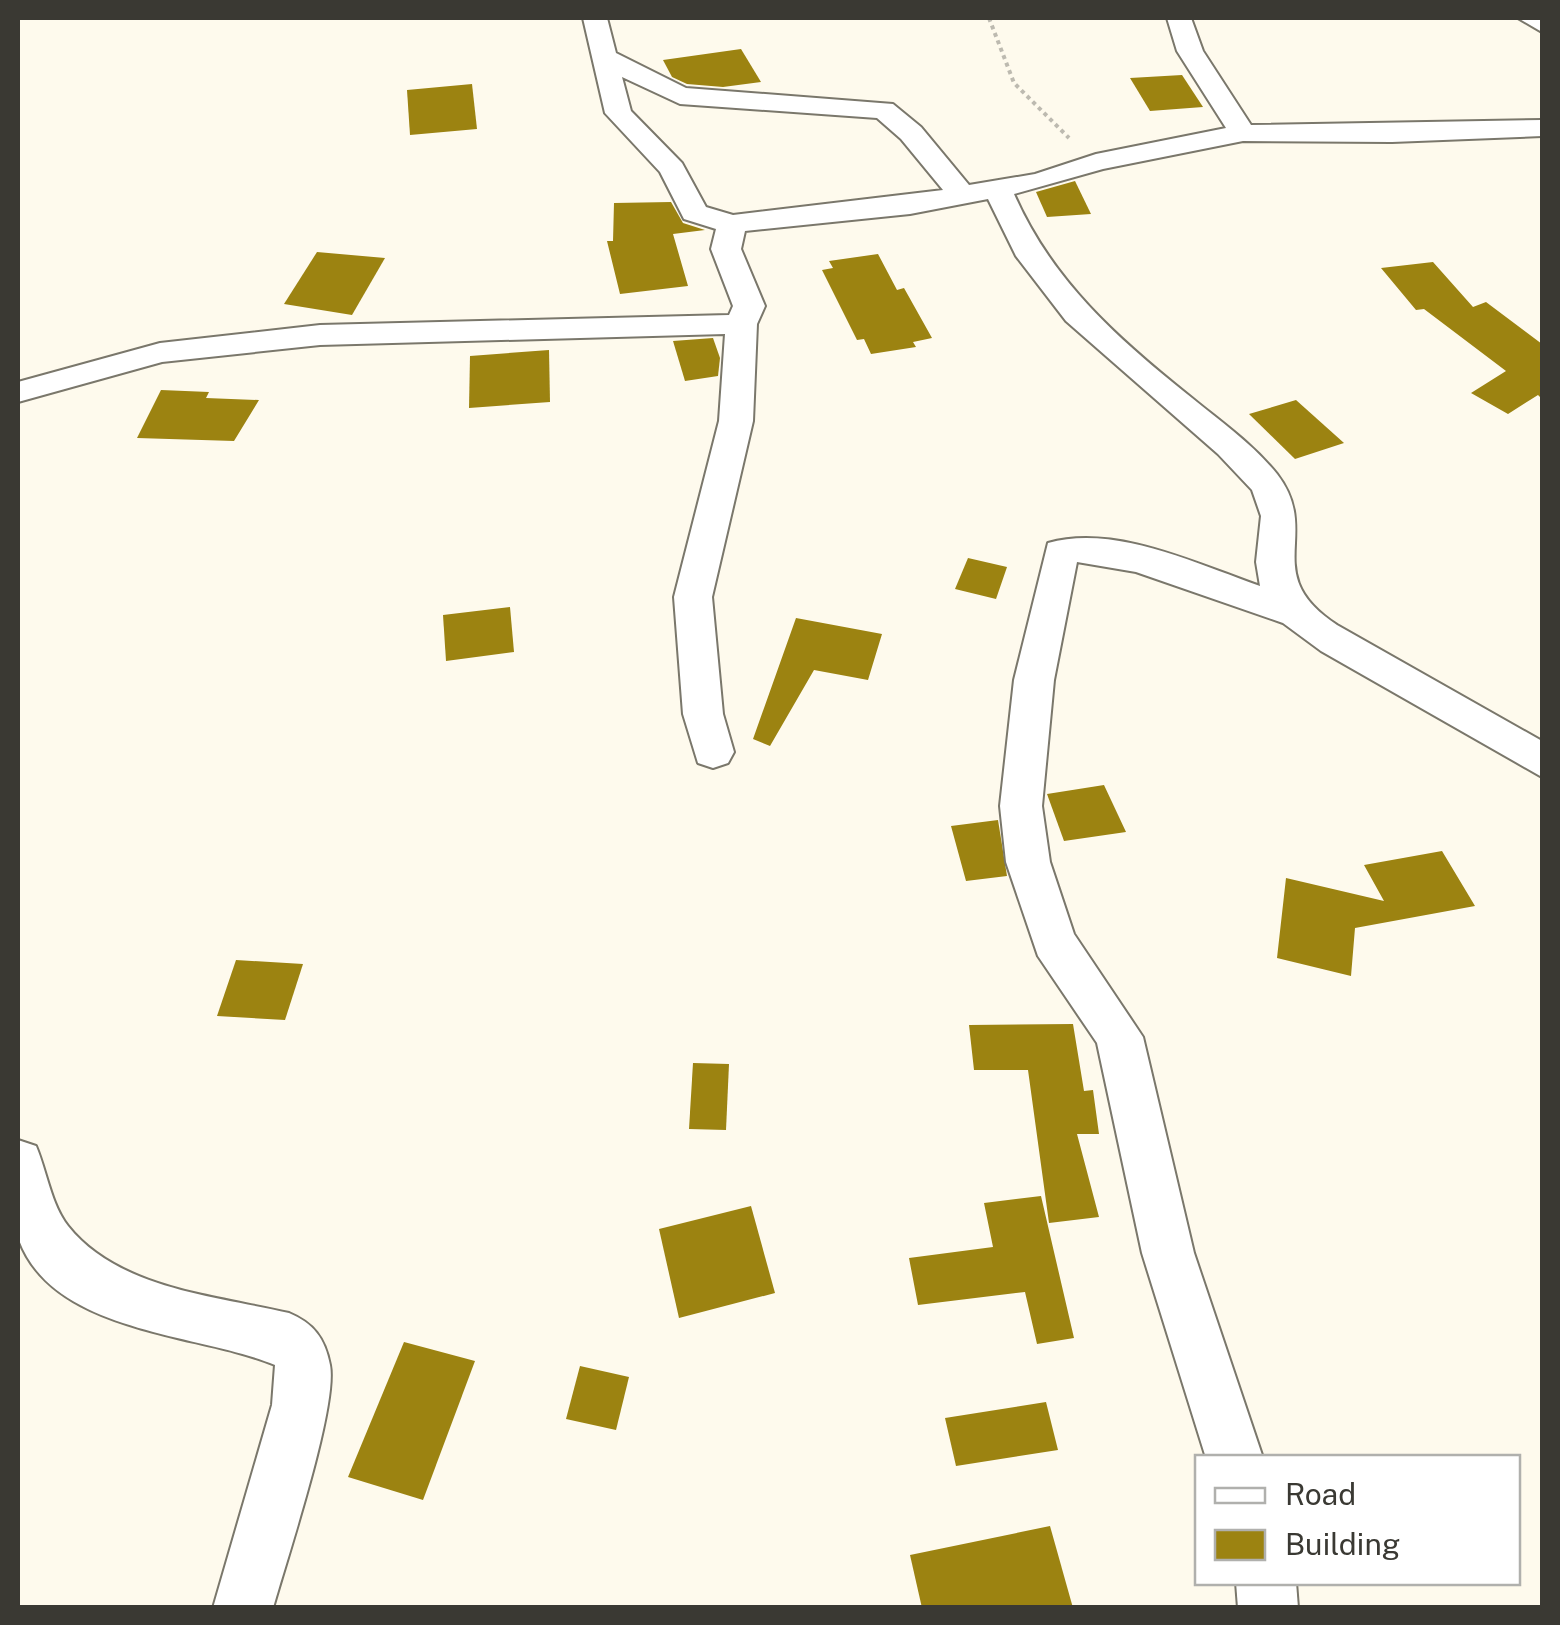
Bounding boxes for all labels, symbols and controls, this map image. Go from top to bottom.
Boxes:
legend [1195,1455,1520,1585]
text: Road [1285,1476,1356,1512]
text: Building [1285,1526,1400,1562]

